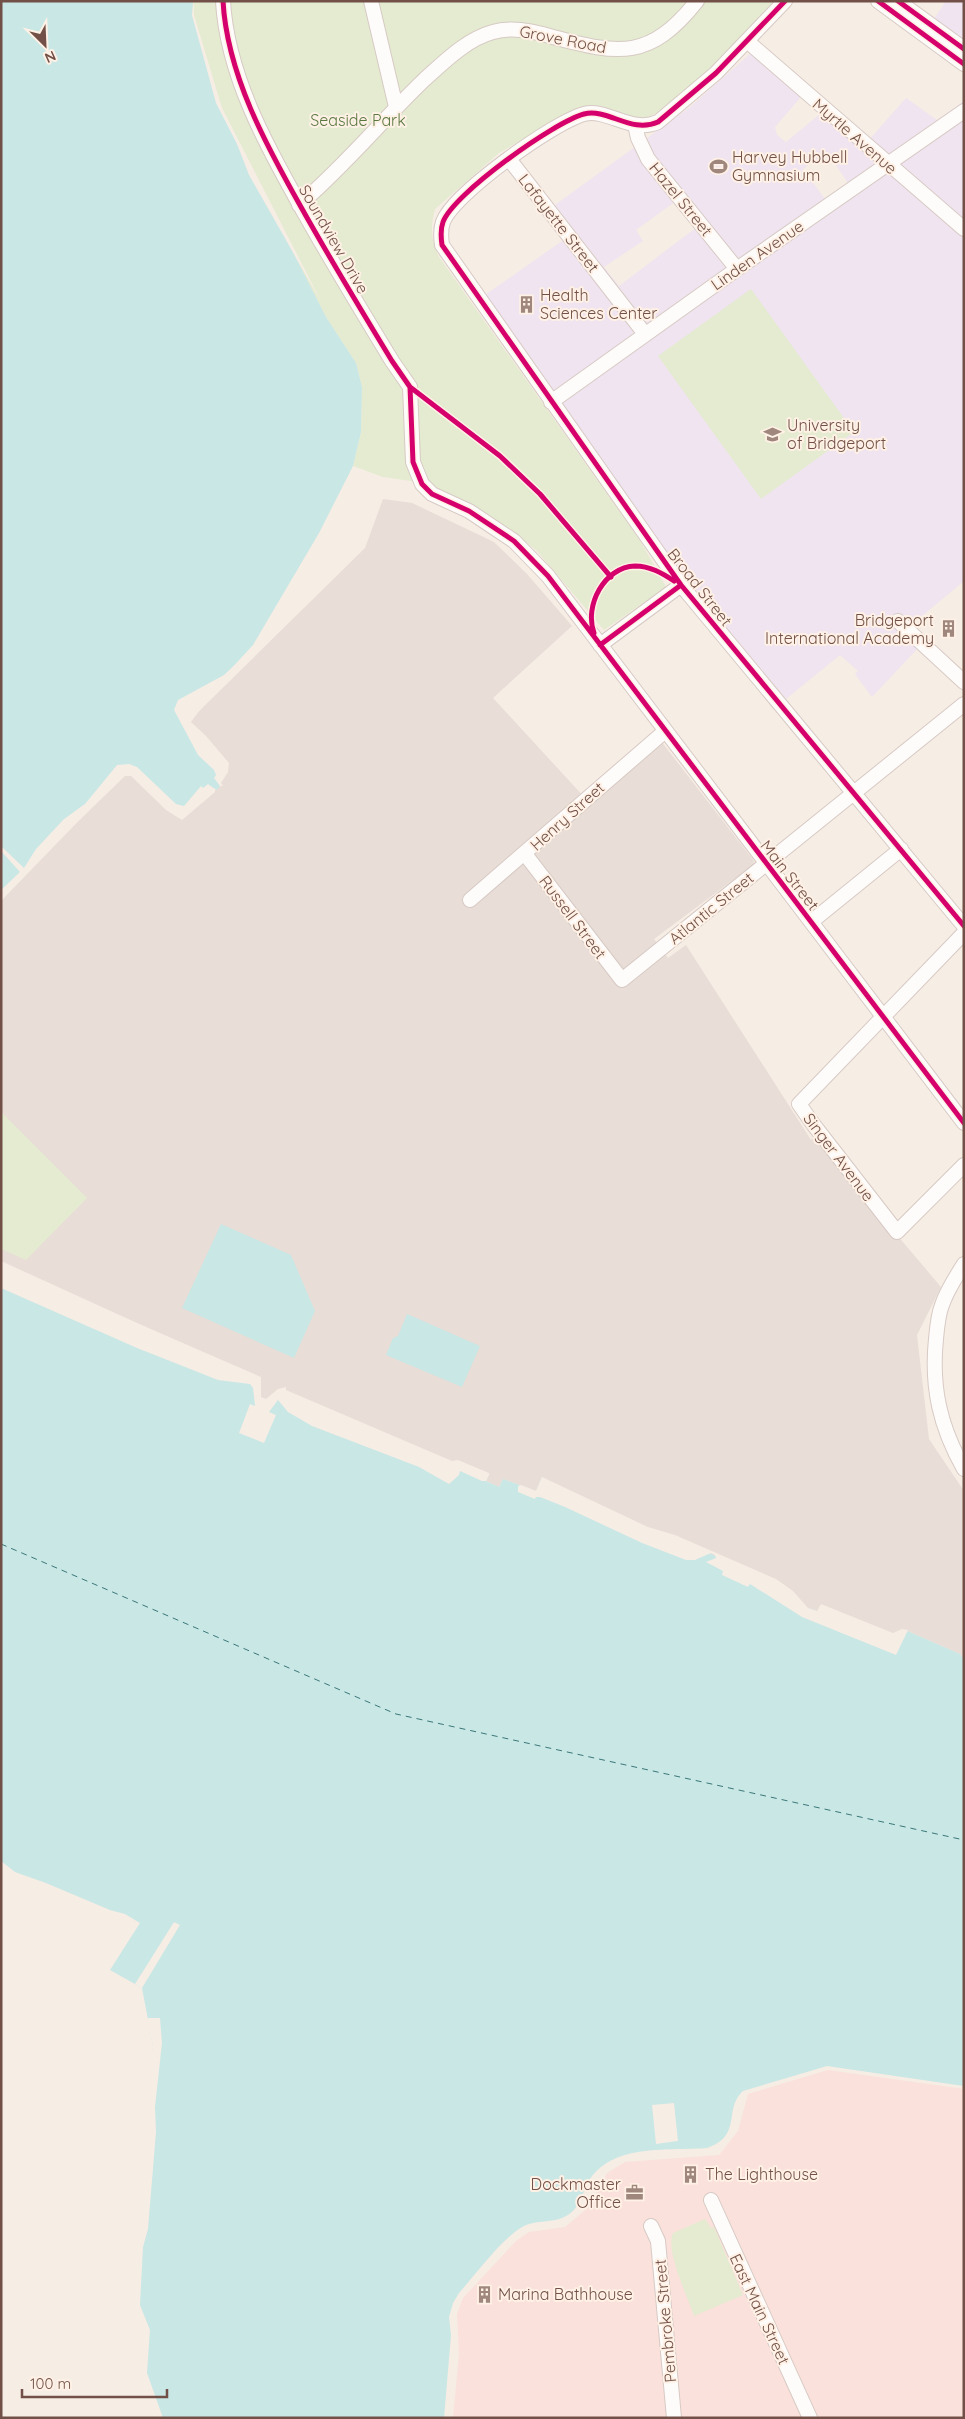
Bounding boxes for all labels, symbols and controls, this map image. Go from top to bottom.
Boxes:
north arrow [20,20,70,70]
street label: Grove Road [518,21,608,57]
text: N [42,47,59,67]
street label: Myrtle Avenue [809,94,901,178]
park label: Seaside Park [310,110,406,130]
place label: Harvey Hubbell Gymnasium [732,147,847,185]
sports icon: Harvey Hubbell Gymnasium [708,156,728,176]
street label: Hazel Street [645,158,717,240]
street label: Lafayette Street [514,170,604,276]
street label: Soundview Drive [295,181,373,297]
street label: Linden Avenue [707,216,807,294]
place label: Health Sciences Center [540,285,657,323]
building icon: Health Sciences Center [516,294,536,314]
place label: University of Bridgeport [787,415,886,453]
school or university icon: University of Bridgeport [763,424,783,444]
street label: Broad Street [663,544,737,630]
place label: Bridgeport International Academy [765,610,934,648]
building icon: Bridgeport International Academy [938,619,958,639]
street label: Henry Street [526,777,608,855]
street label: Main Street [756,836,824,914]
street label: Atlantic Street [664,868,758,948]
street label: Russell Street [535,871,611,963]
street label: Singer Avenue [799,1109,879,1205]
building icon: The Lighthouse [681,2164,701,2184]
place label: The Lighthouse [705,2164,818,2184]
place label: Dockmaster Office [531,2174,621,2212]
office icon: Dockmaster Office [625,2183,645,2203]
street label: East Main Street [726,2250,794,2368]
street label: Pembroke Street [650,2259,680,2383]
building icon: Marina Bathhouse [474,2284,494,2304]
place label: Marina Bathhouse [498,2284,633,2304]
scale bar [22,2366,168,2398]
text: 100 m [30,2374,71,2393]

